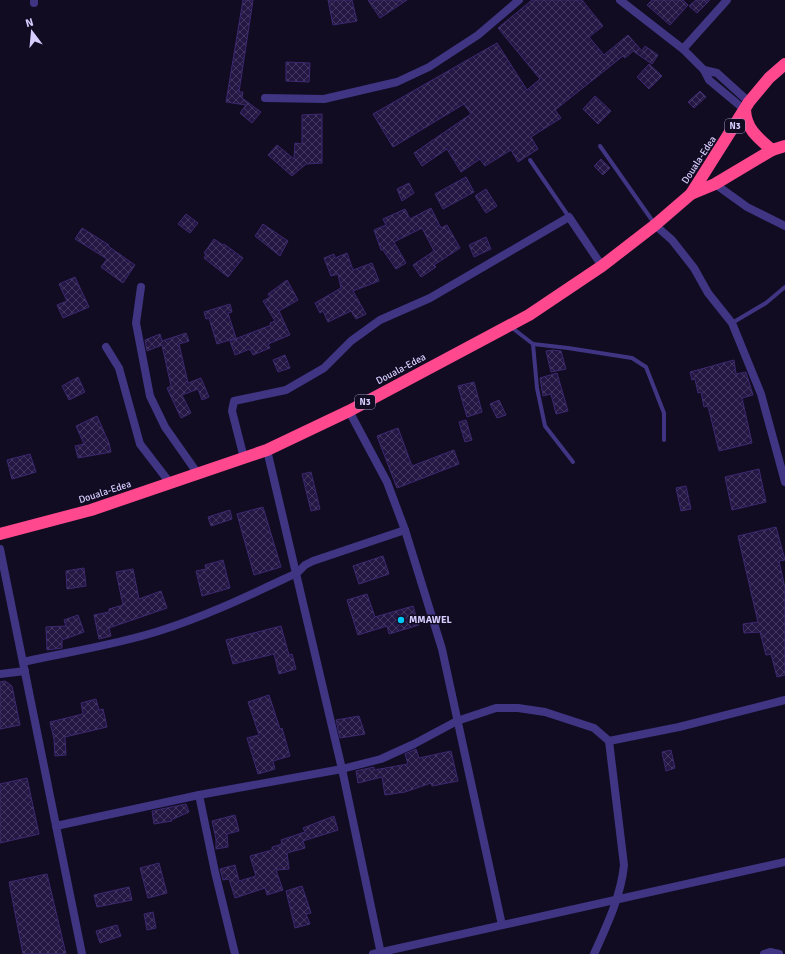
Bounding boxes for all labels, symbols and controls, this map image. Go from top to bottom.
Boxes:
north arrow [12,12,52,52]
text: N [24,16,35,30]
road number: N3 [725,119,745,133]
street label: Douala-Edea [679,134,719,186]
street label: Douala-Edea [374,351,428,387]
road number: N3 [355,395,375,409]
street label: Douala-Edea [77,478,133,506]
place label: MMAWEL [409,614,453,626]
marker: MMAWEL [396,615,406,625]

